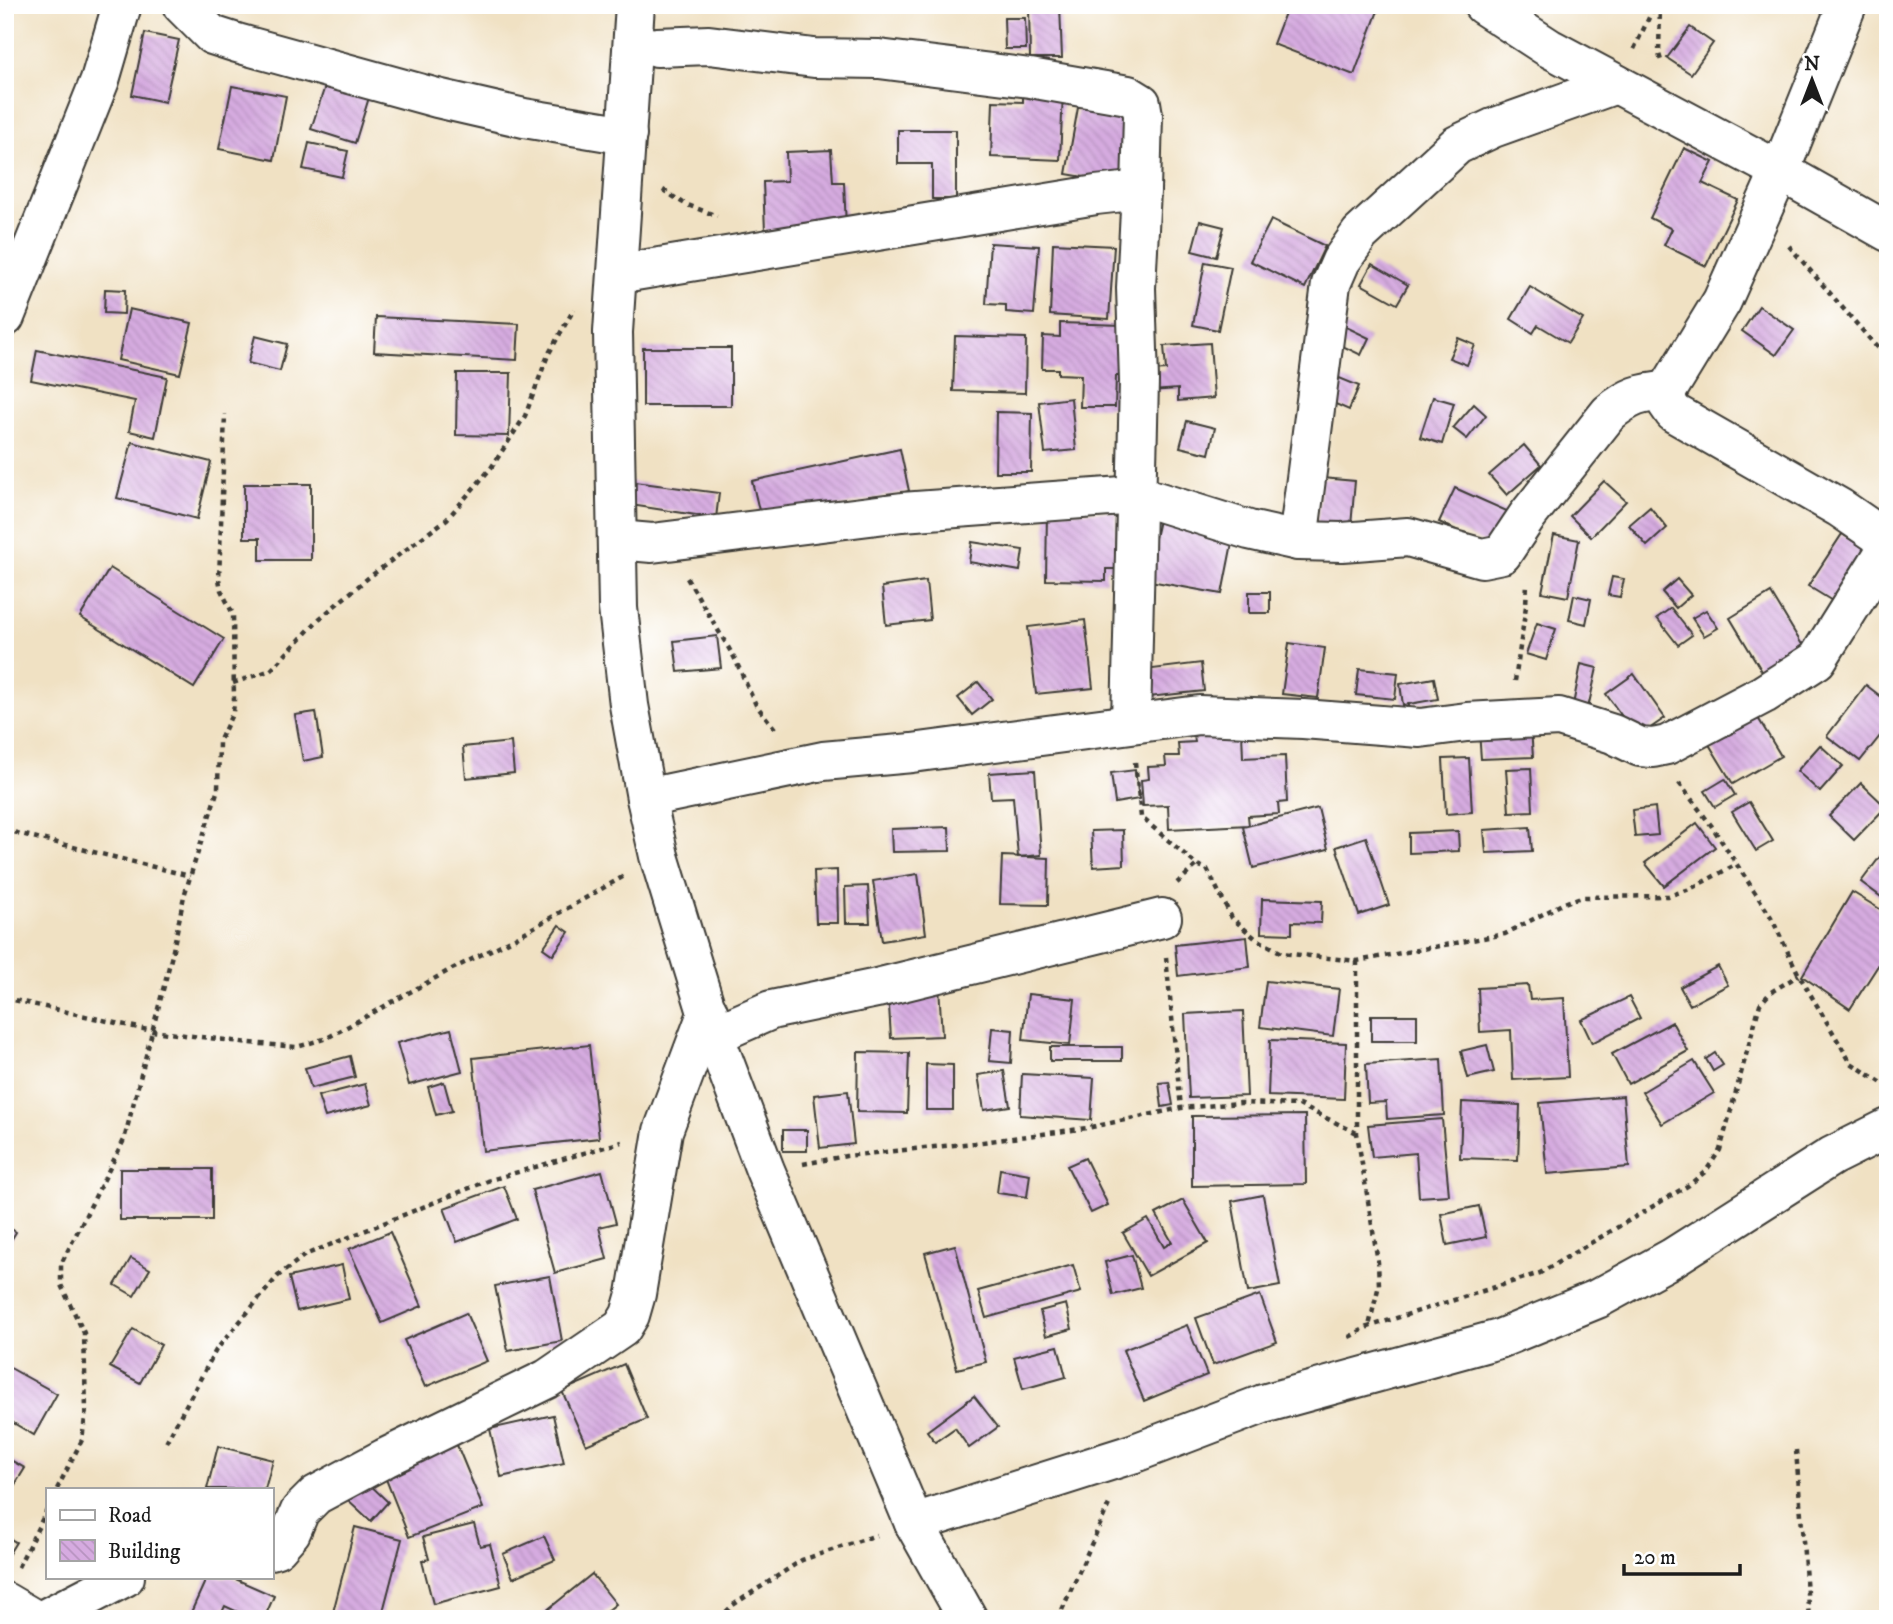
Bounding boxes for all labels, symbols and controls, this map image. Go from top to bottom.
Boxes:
north arrow [1778,46,1848,116]
text: N [1804,53,1820,76]
legend [46,1488,273,1578]
text: Road [108,1503,152,1529]
scale bar [1624,1533,1739,1577]
text: Building [108,1539,181,1565]
text: 20 m [1634,1545,1676,1571]

